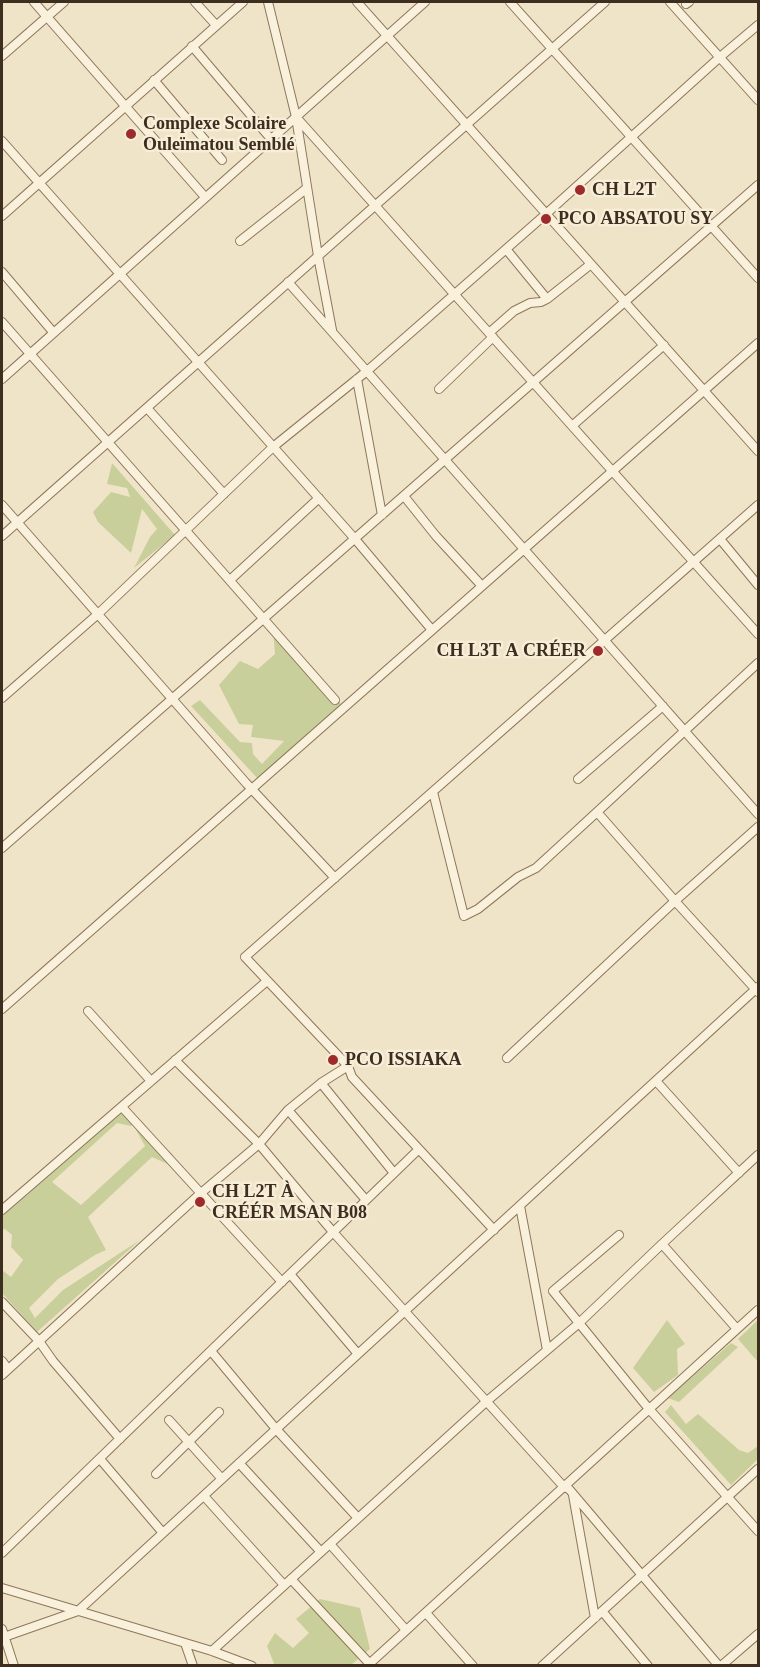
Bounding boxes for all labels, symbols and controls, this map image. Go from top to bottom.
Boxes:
place label: Complexe Scolaire Ouleïmatou Semblé [143,113,294,156]
marker: Complexe Scolaire Ouleïmatou Semblé [124,127,138,141]
place label: CH L2T [592,179,657,201]
marker: CH L2T [573,183,587,197]
place label: PCO ABSATOU SY [558,208,713,230]
marker: PCO ABSATOU SY [539,212,553,226]
place label: CH L3T A CRÉER [436,640,586,662]
marker: CH L3T A CRÉER [591,644,605,658]
place label: PCO ISSIAKA [345,1049,462,1071]
marker: PCO ISSIAKA [326,1053,340,1067]
place label: CH L2T À CRÉÉR MSAN B08 [212,1181,367,1224]
marker: CH L2T À CRÉÉR MSAN B08 [193,1195,207,1209]

